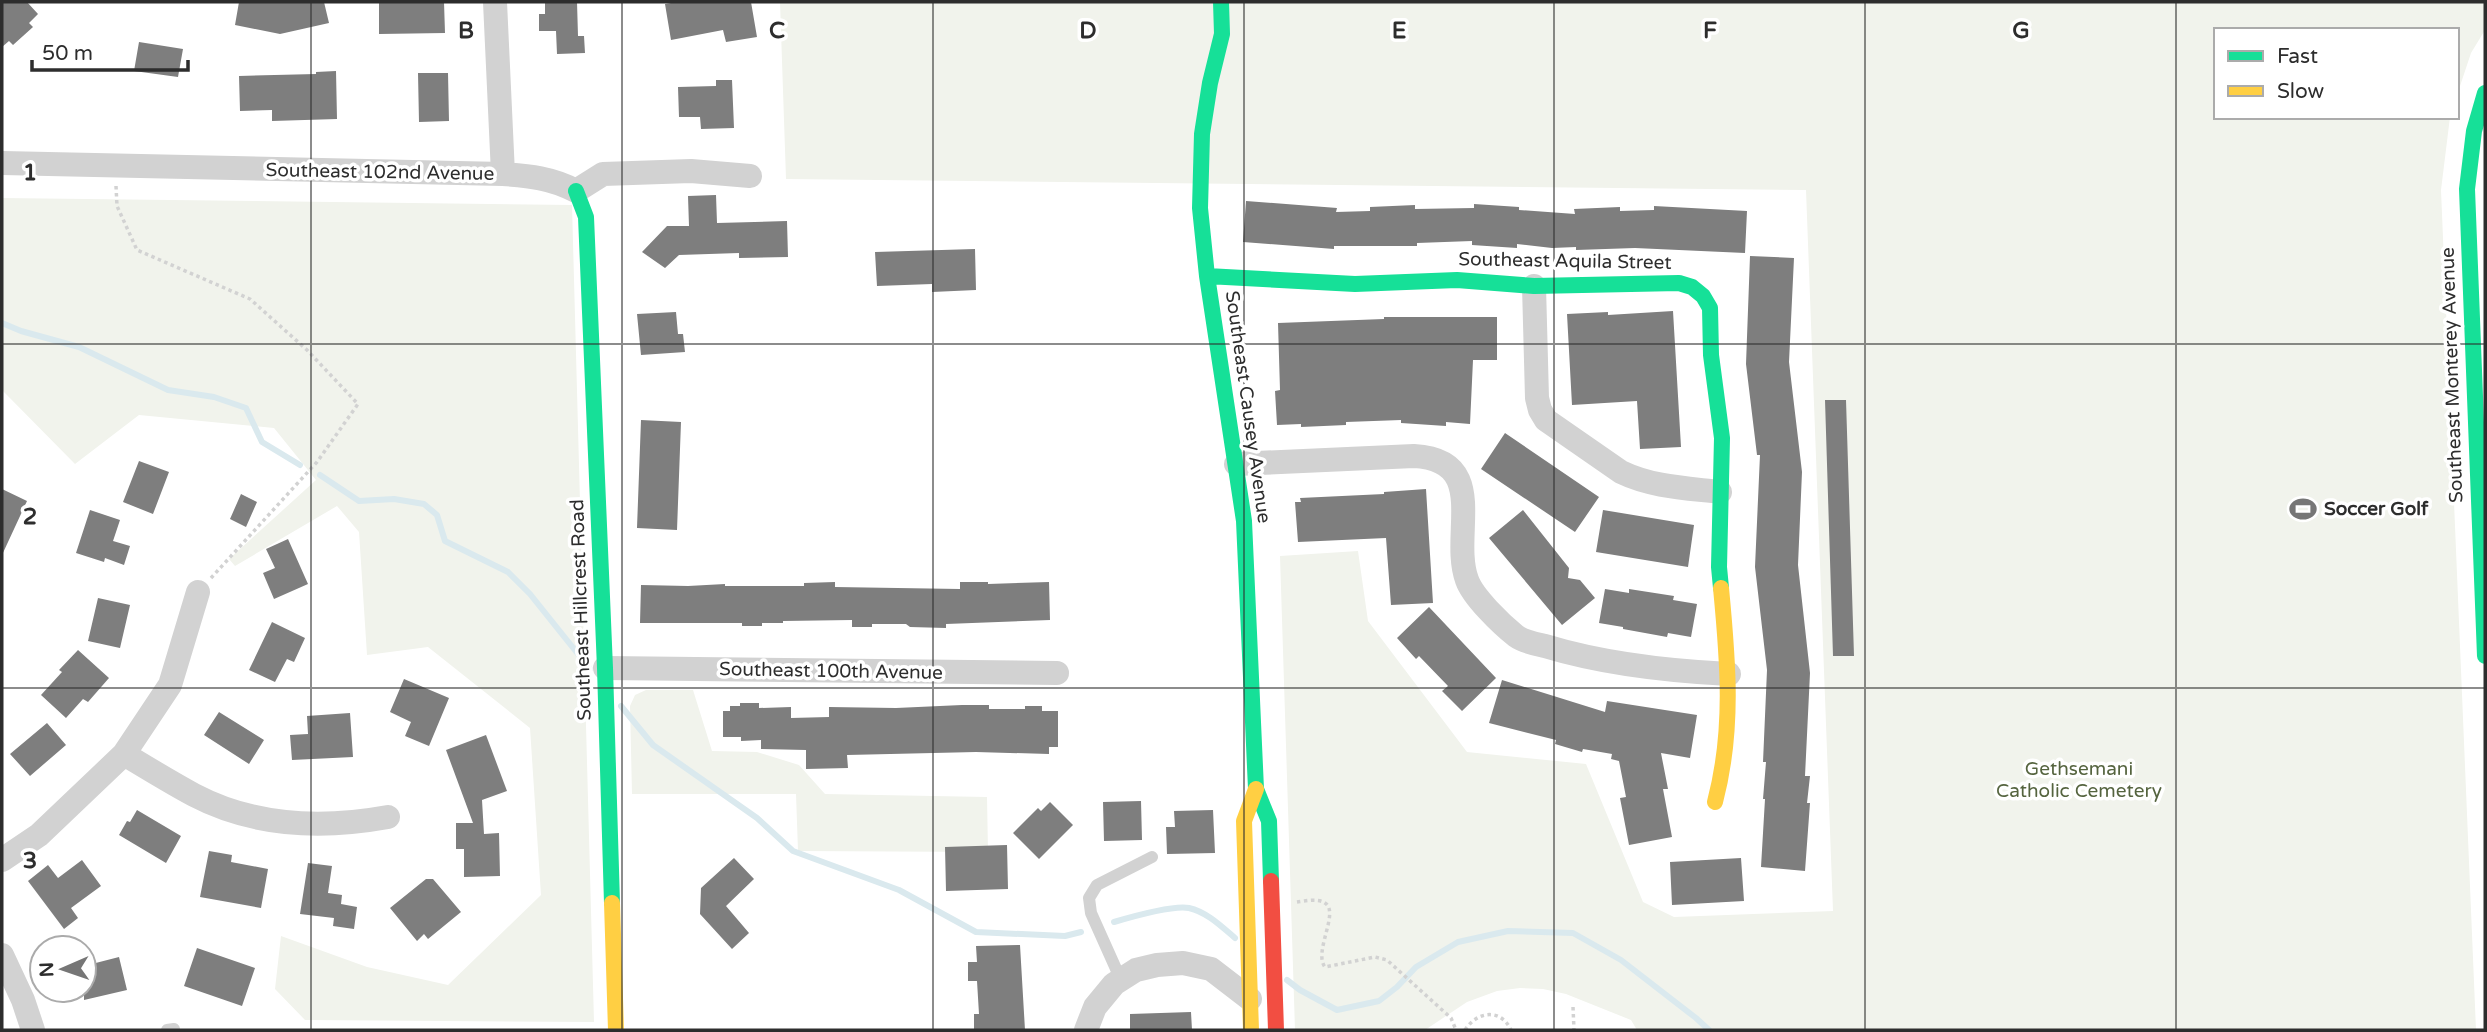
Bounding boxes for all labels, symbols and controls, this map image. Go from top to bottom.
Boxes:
text: B [458,17,474,45]
text: C [769,17,785,45]
text: D [1079,17,1097,45]
text: E [1392,17,1406,45]
text: F [1703,17,1717,45]
text: G [2012,17,2030,45]
scale bar [32,28,187,72]
legend [2214,28,2459,119]
text: 50 m [42,41,93,66]
text: Fast [2277,44,2318,69]
text: Slow [2277,79,2325,104]
text: 1 [23,159,37,187]
street label: Southeast 102nd Avenue [266,159,494,185]
street label: Southeast Monterey Avenue [2437,247,2467,503]
street label: Southeast Aquila Street [1458,248,1672,274]
street label: Southeast Causey Avenue [1221,289,1275,525]
sports icon: Soccer Golf [2288,494,2318,524]
place label: Soccer Golf [2324,498,2429,520]
street label: Southeast Hillcrest Road [566,499,596,721]
text: 2 [23,503,37,531]
street label: Southeast 100th Avenue [719,658,943,684]
park label: Gethsemani Catholic Cemetery [1996,758,2162,802]
text: 3 [23,847,37,875]
north arrow [28,934,98,1004]
text: N [36,962,58,978]

